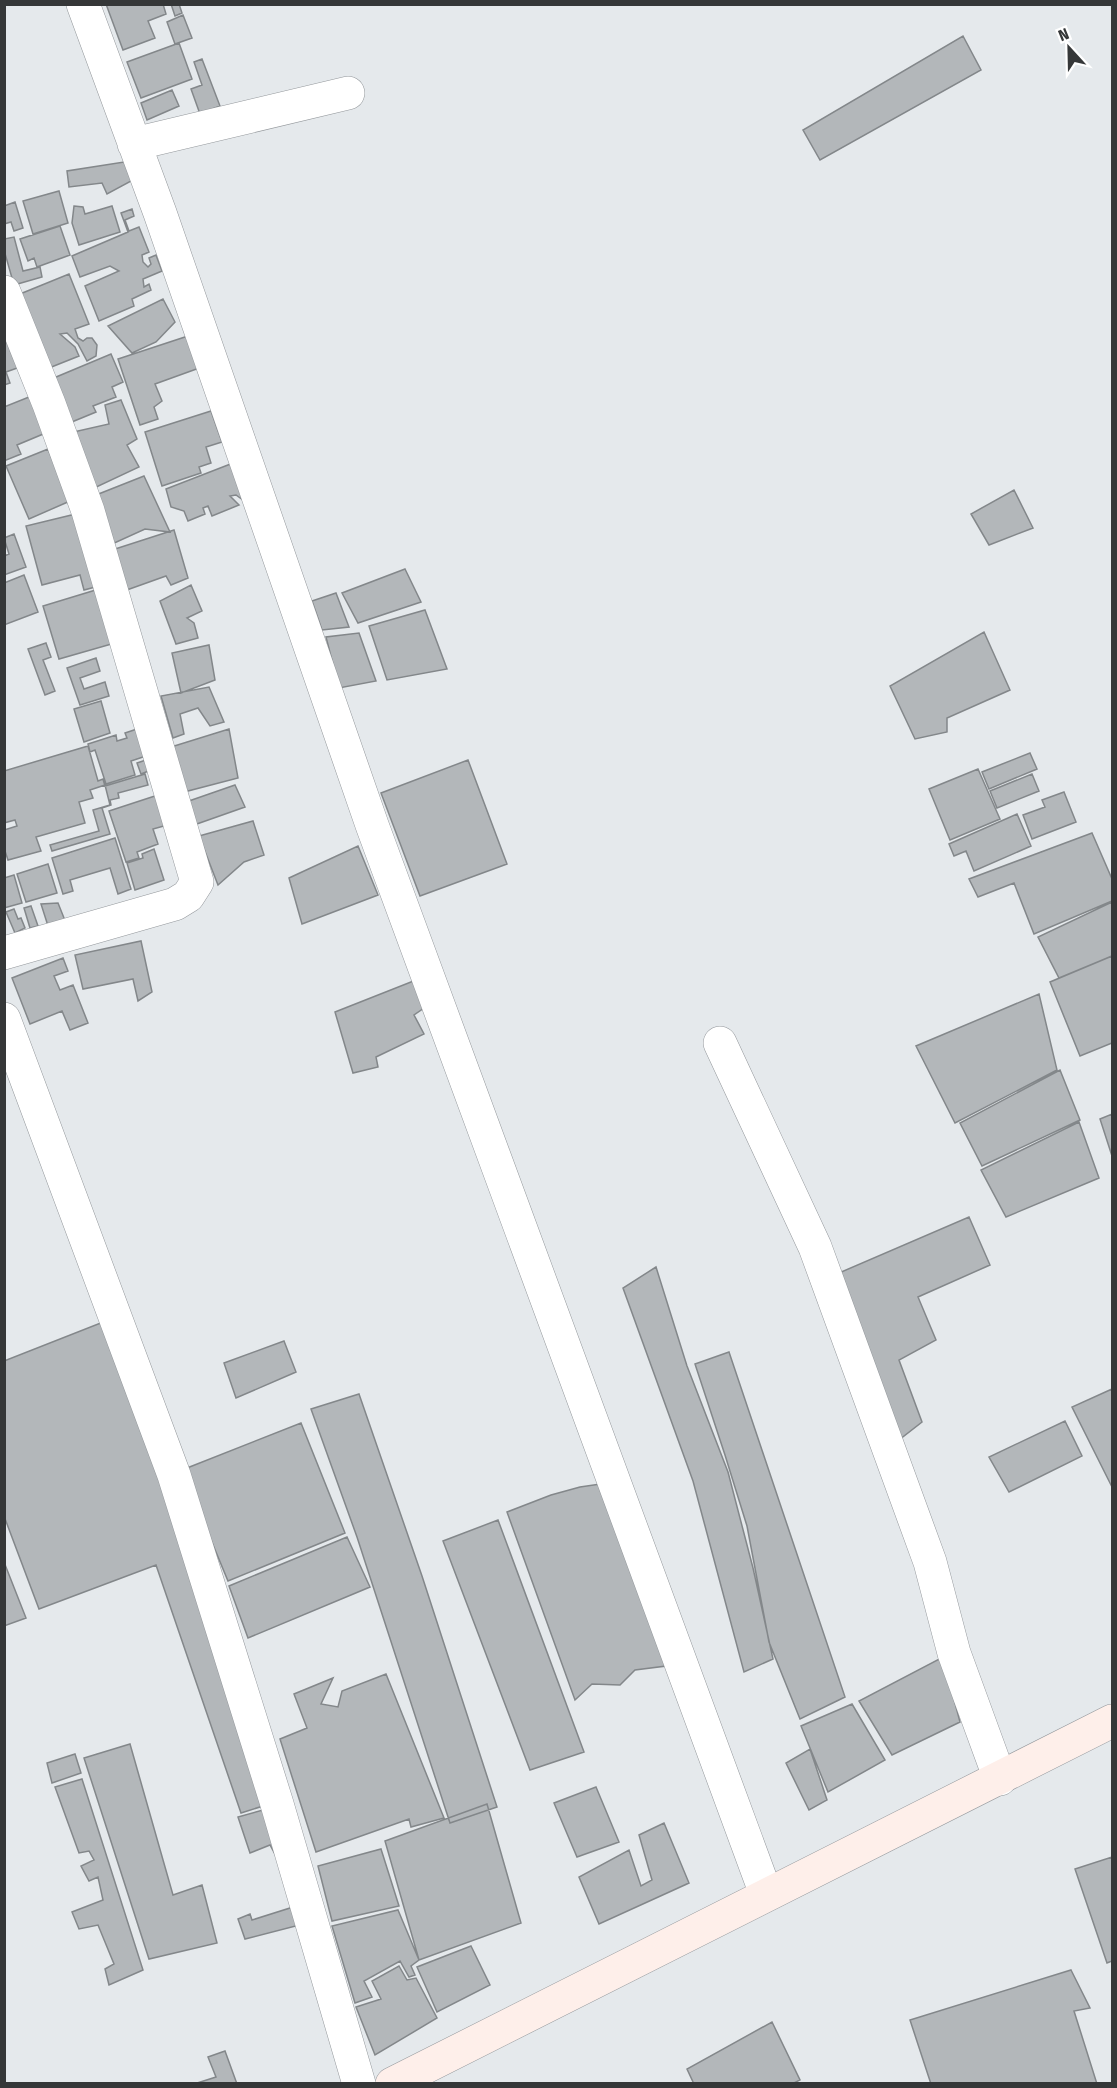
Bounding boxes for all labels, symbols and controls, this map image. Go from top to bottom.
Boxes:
north arrow [1039,18,1099,78]
text: N [1056,24,1072,45]

